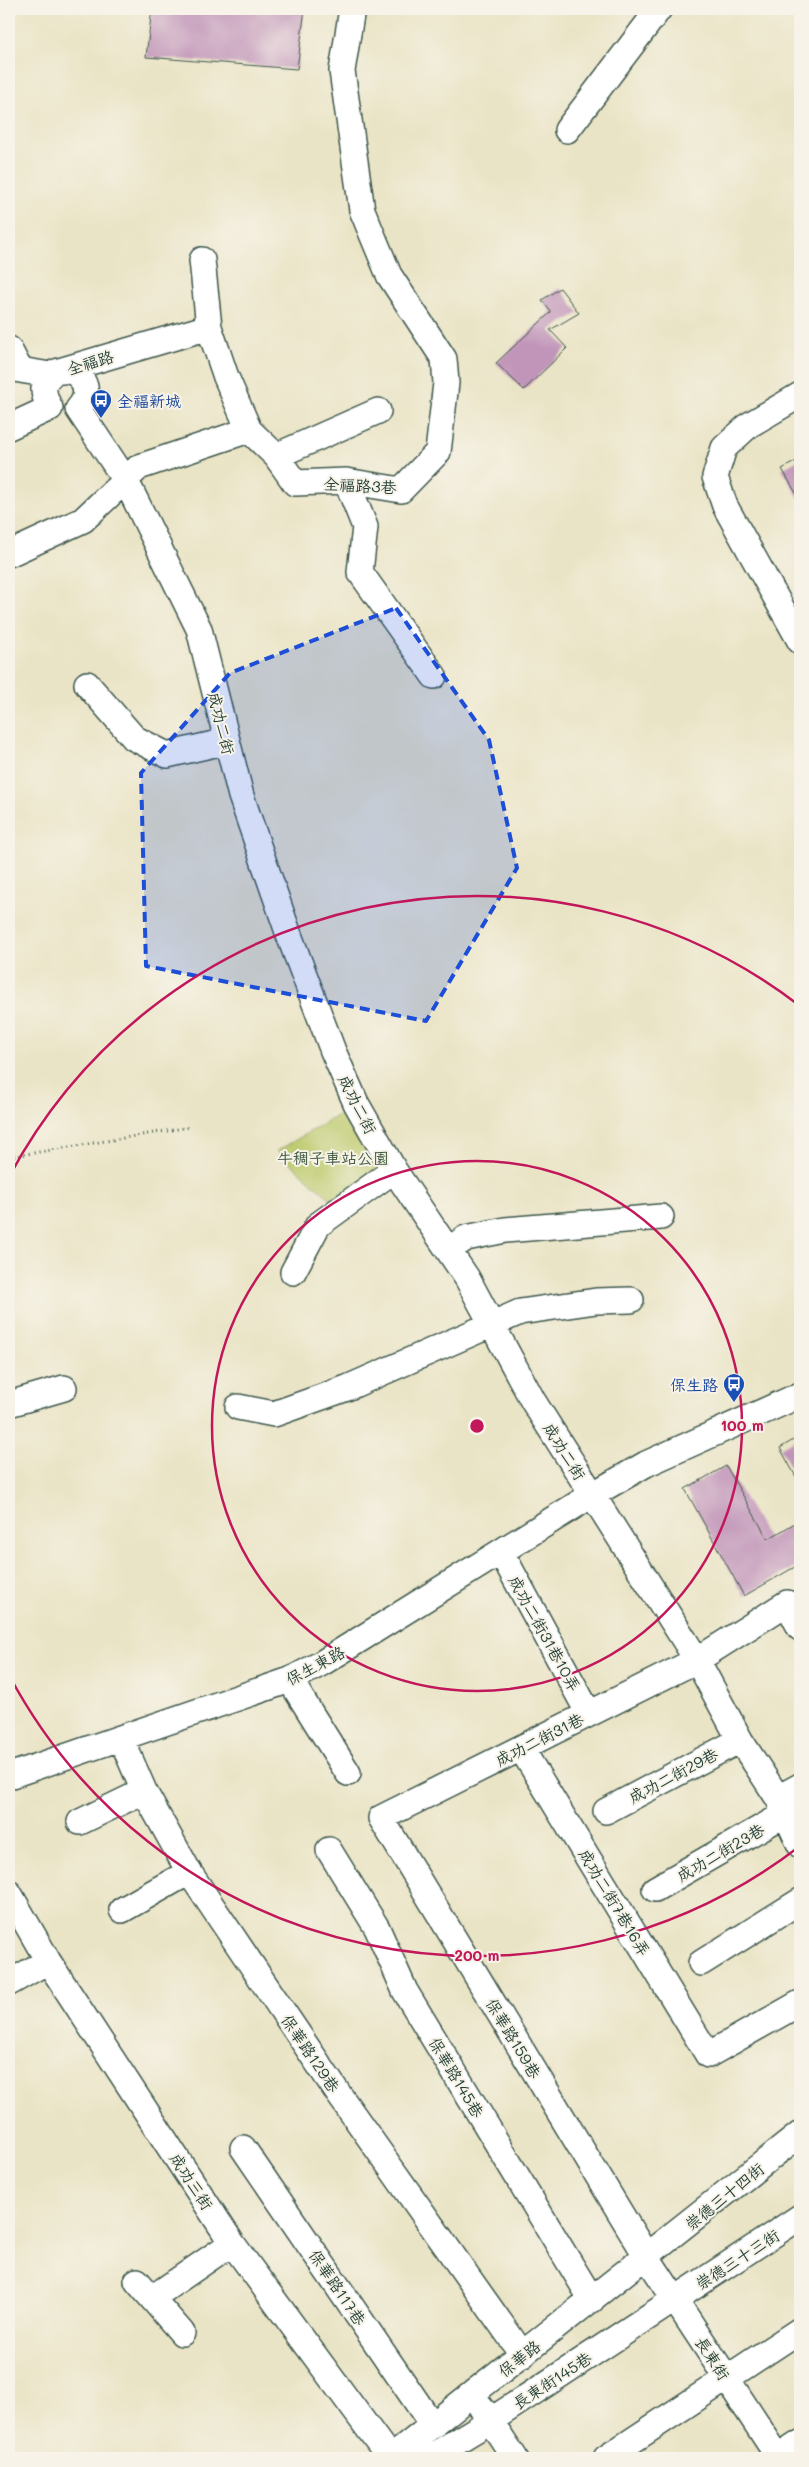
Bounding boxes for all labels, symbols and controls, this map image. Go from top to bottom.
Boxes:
street label: 全福路 [64,345,116,379]
bus stop icon: 全福新城 [89,388,113,419]
place label: 全福新城 [117,390,181,411]
street label: 全福路3巷 [323,473,397,497]
street label: 成功二街 [204,689,240,757]
street label: 成功二街 [334,1071,382,1137]
park label: 牛稠子車站公園 [277,1147,389,1168]
bus stop icon: 保生路 [722,1372,746,1403]
place label: 保生路 [670,1374,718,1395]
text: 100 m [720,1415,764,1435]
centre of rings [468,1417,486,1435]
street label: 成功二街 [539,1418,591,1484]
street label: 成功二街31巷10弄 [504,1571,586,1695]
street label: 保生東路 [282,1641,348,1689]
street label: 成功二街31巷 [491,1708,587,1770]
street label: 成功二街29巷 [625,1743,721,1807]
street label: 成功二街23巷 [672,1818,768,1886]
street label: 成功二街7巷16弄 [575,1844,655,1960]
text: 200 m [455,1945,500,1965]
street label: 保華路159巷 [482,1994,546,2082]
street label: 保華路129巷 [277,2010,345,2096]
street label: 保華路145巷 [425,2033,489,2121]
street label: 成功三街 [166,2148,218,2214]
street label: 崇德三十四街 [680,2158,768,2234]
street label: 崇德三十三街 [691,2224,783,2294]
street label: 保華路117巷 [305,2245,371,2329]
street label: 長東街 [691,2332,735,2384]
street label: 保華路 [494,2335,544,2381]
street label: 長東街145巷 [509,2347,595,2413]

